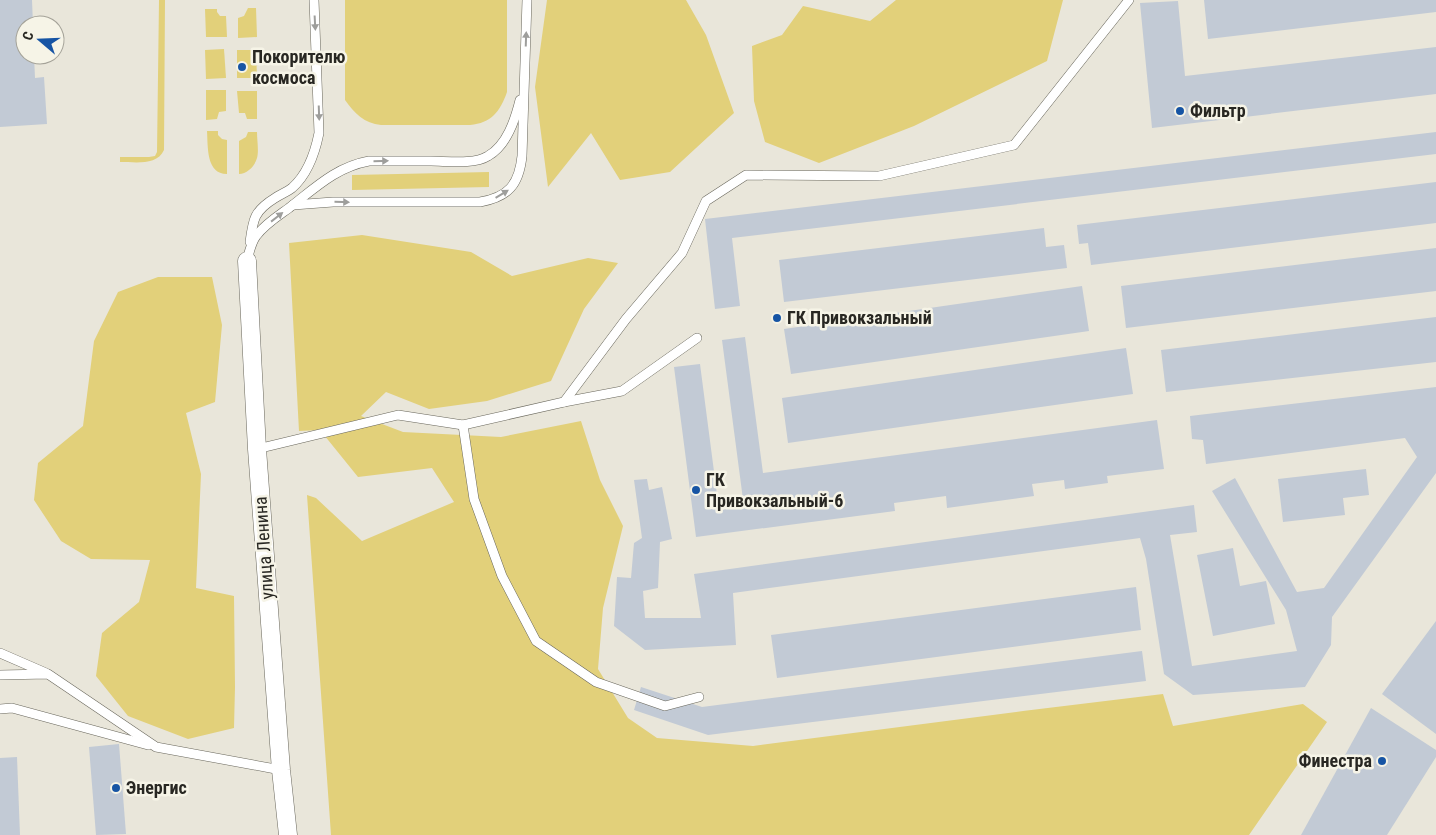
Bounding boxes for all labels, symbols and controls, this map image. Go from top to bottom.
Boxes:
north arrow [15,15,65,65]
one-way arrow [311,16,319,32]
text: С [19,29,37,42]
one-way arrow [522,31,530,47]
place label: Покорителю космоса [252,46,346,88]
marker: Покорителю космоса [236,61,248,73]
place label: Фильтр [1190,100,1246,121]
one-way arrow [315,105,323,121]
marker: Фильтр [1174,105,1186,117]
one-way arrow [373,157,389,165]
one-way arrow [495,190,510,198]
one-way arrow [334,198,350,206]
one-way arrow [270,212,284,222]
place label: ГК Привокзальный [787,307,932,328]
marker: ГК Привокзальный [771,312,783,324]
place label: ГК Привокзальный-6 [706,469,843,511]
marker: ГК Привокзальный-6 [690,484,702,496]
street label: улица Ленина [249,496,278,600]
place label: Финестра [1299,750,1372,771]
marker: Финестра [1376,755,1388,767]
place label: Энергис [126,777,187,798]
marker: Энергис [110,782,122,794]

